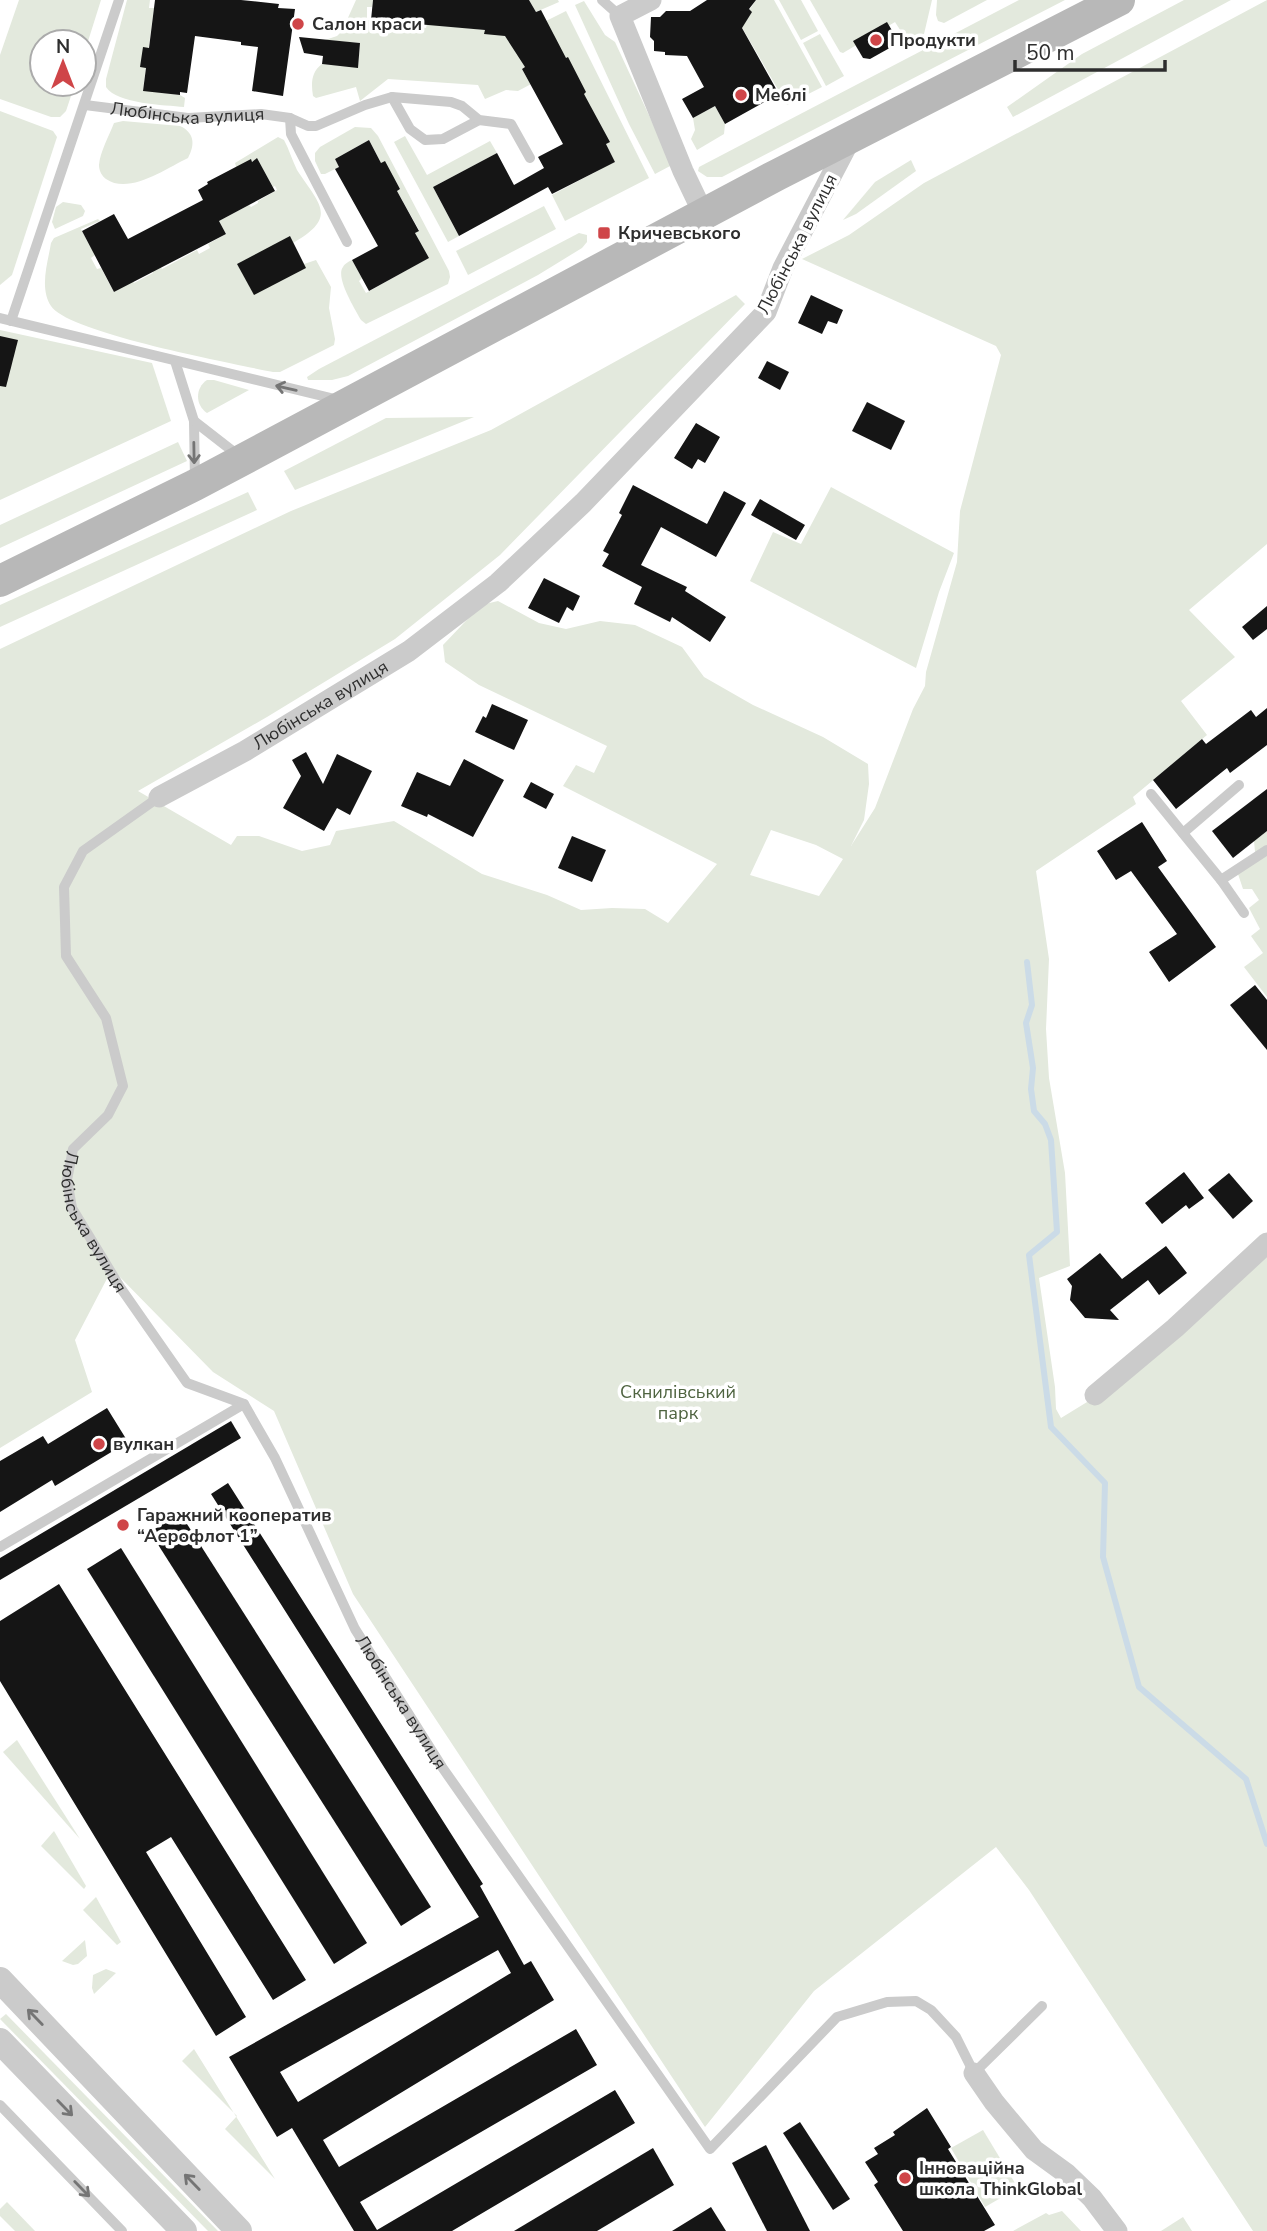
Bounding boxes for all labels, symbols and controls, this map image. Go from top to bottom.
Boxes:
place label: Салон краси [312,12,422,36]
marker: Салон краси [290,16,306,32]
north arrow [28,28,98,98]
place label: Продукти [890,28,976,52]
scale bar [1015,28,1166,72]
marker: Продукти [868,32,884,48]
text: N [56,34,70,60]
text: 50 m [1026,39,1075,67]
place label: Меблі [755,83,807,107]
marker: Меблі [733,87,749,103]
street label: Любінська вулиця [109,96,265,130]
street label: Любінська вулиця [751,170,843,318]
place label: Кричевського [618,221,741,245]
marker: Кричевського [596,225,612,241]
one-way arrow [275,380,298,394]
one-way arrow [187,442,201,465]
street label: Любінська вулиця [248,654,393,755]
street label: Любінська вулиця [55,1149,133,1297]
park label: Скнилівський парк [620,1380,736,1425]
place label: вулкан [113,1432,174,1456]
marker: вулкан [91,1436,107,1452]
place label: Гаражний кооператив “Аерофлот 1” [137,1503,332,1548]
marker: Гаражний кооператив “Аерофлот 1” [115,1517,131,1533]
street label: Любінська вулиця [350,1630,452,1774]
one-way arrow [27,2008,43,2026]
one-way arrow [56,2099,73,2116]
place label: Інноваційна школа ThinkGlobal [919,2156,1083,2201]
marker: Інноваційна школа ThinkGlobal [897,2170,913,2186]
one-way arrow [183,2173,200,2190]
one-way arrow [73,2181,90,2198]

